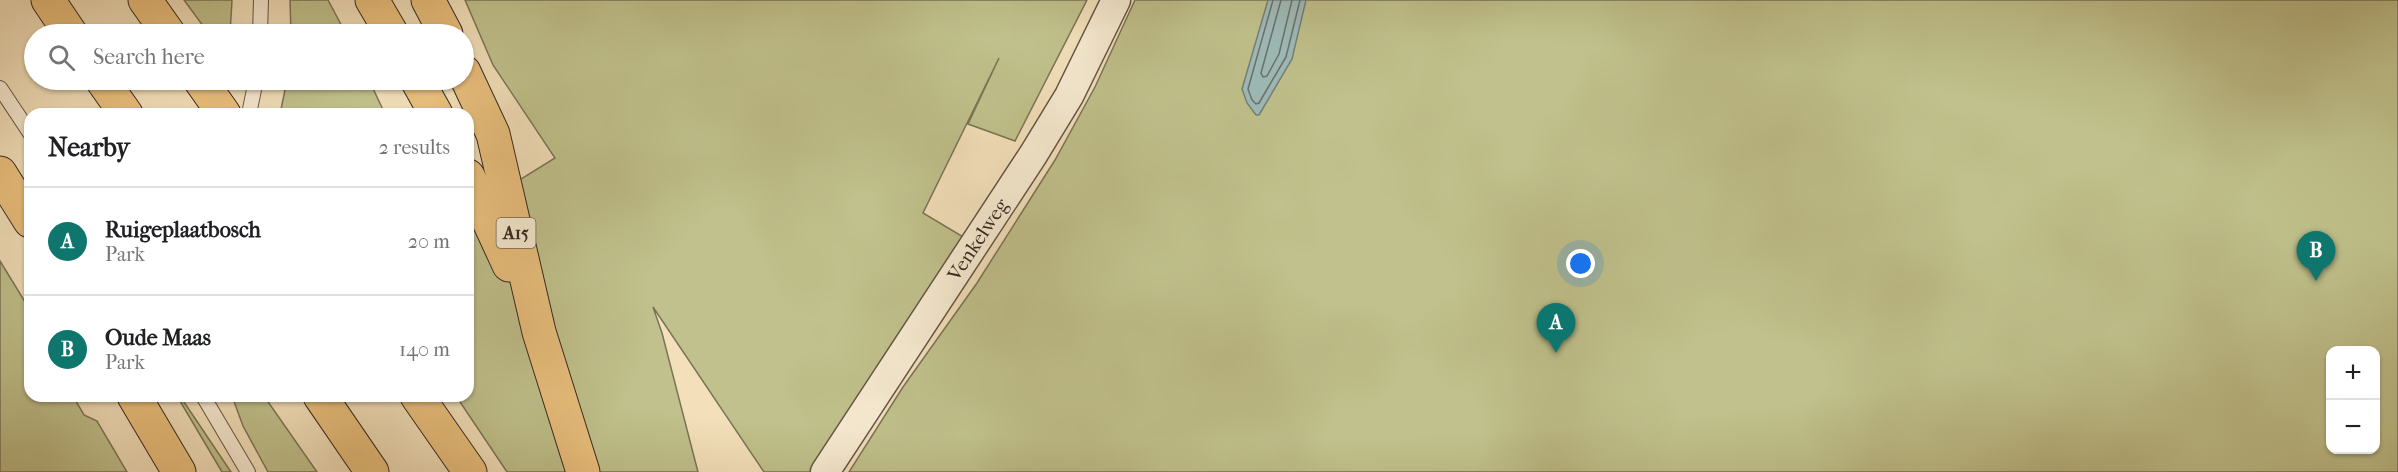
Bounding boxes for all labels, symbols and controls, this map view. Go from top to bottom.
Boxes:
search box [24,24,474,90]
icon: search [45,41,78,74]
text: Search here [93,44,205,70]
text: Nearby [48,132,130,163]
text: 2 results [379,136,450,159]
street label: Venkelweg [942,194,1013,286]
text: Ruigeplaatbosch [105,217,261,243]
road number: A15 [496,218,536,248]
text: A [61,230,74,253]
text: 20 m [408,230,450,253]
pin: B [2296,232,2336,281]
text: Park [105,243,145,266]
your location [1566,249,1595,278]
pin: A [1536,304,1576,353]
text: Oude Maas [105,325,211,351]
text: B [61,338,74,361]
text: 140 m [399,338,450,361]
map controls [2326,346,2380,454]
button: + [2326,346,2380,400]
text: Park [105,351,145,374]
button: − [2326,400,2380,454]

